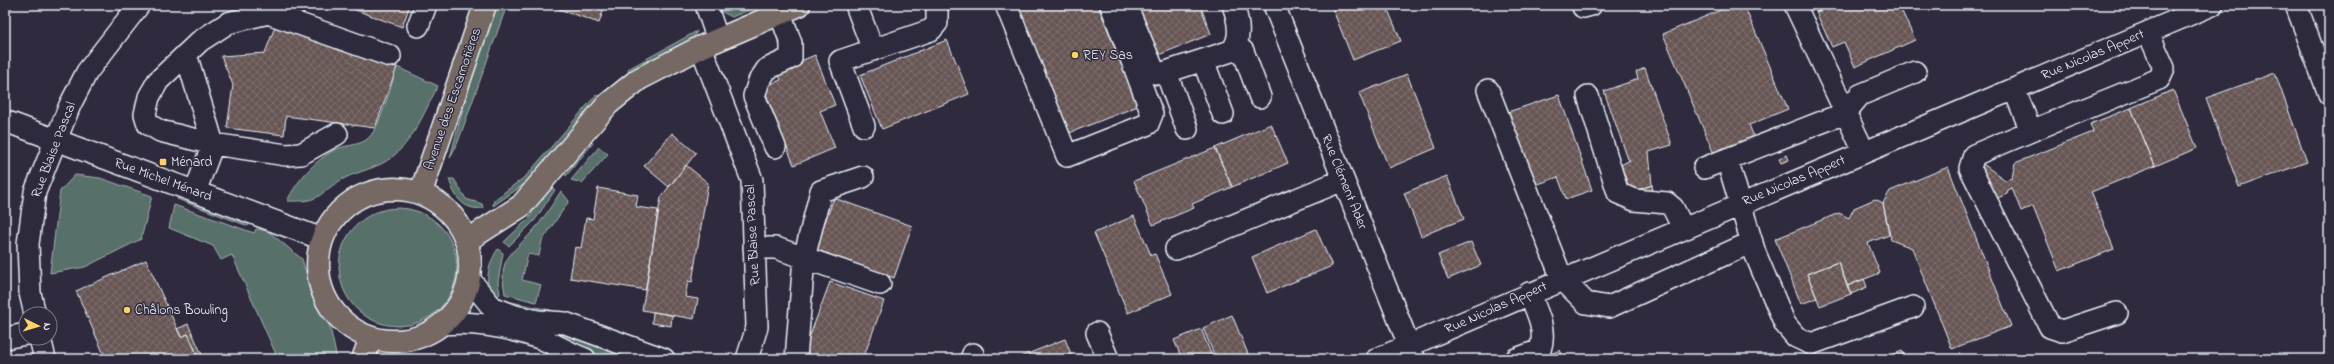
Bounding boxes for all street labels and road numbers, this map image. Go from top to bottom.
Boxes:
street label: Rue Nicolas Appert [2038,24,2148,86]
street label: Avenue des Escarnotières [419,25,487,173]
street label: Rue Blaise Pascal [26,99,82,201]
street label: Rue Clément Ader [1315,131,1373,233]
street label: Rue Nicolas Appert [1739,150,1849,212]
street label: Rue Michel Ménard [111,153,215,208]
street label: Rue Blaise Pascal [740,184,766,286]
street label: Rue Nicolas Appert [1441,276,1551,340]

